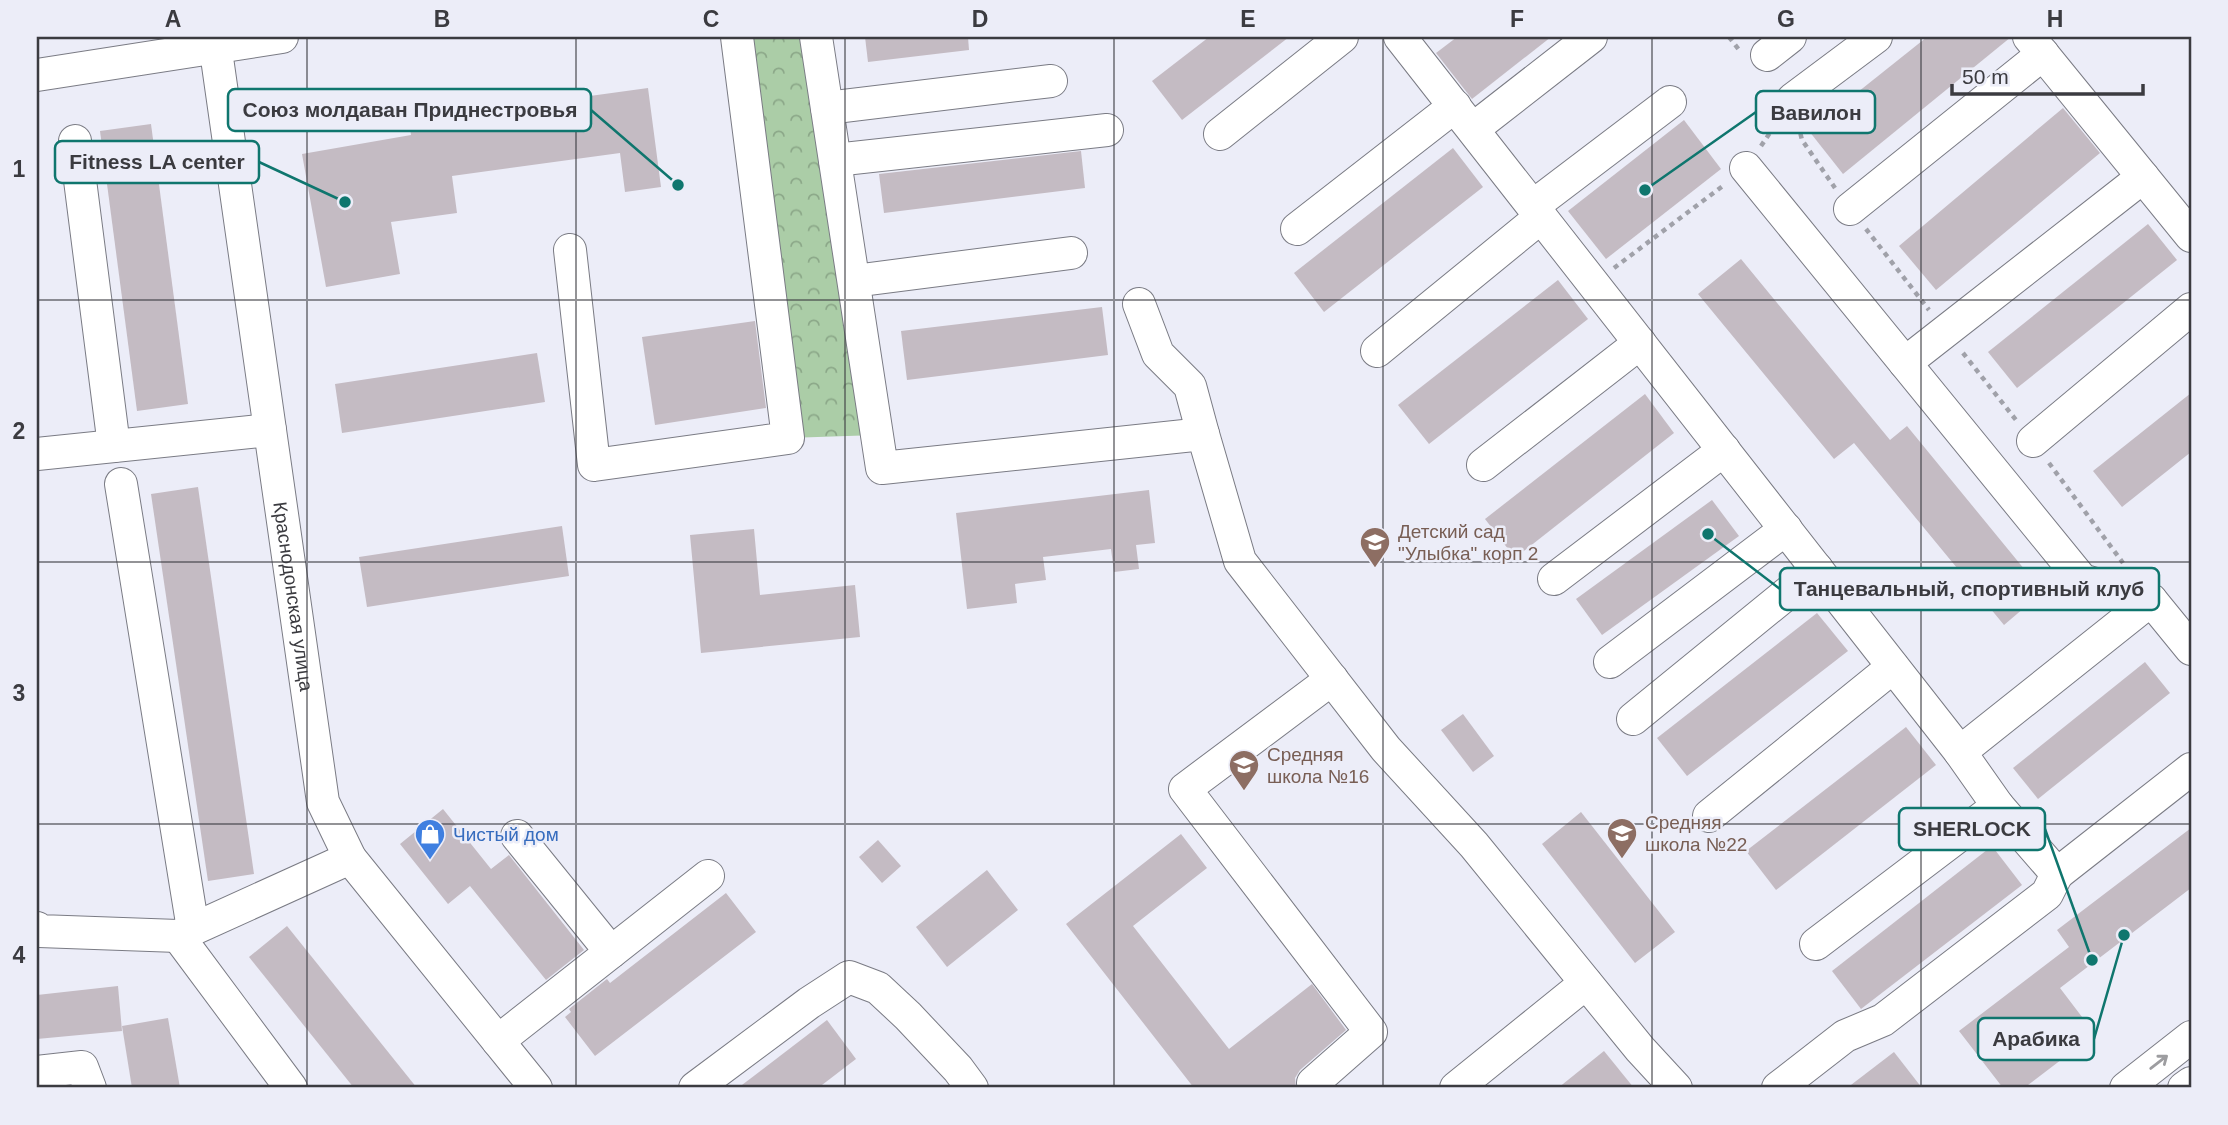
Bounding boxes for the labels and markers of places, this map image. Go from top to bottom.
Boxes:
callout: Союз молдаван Приднестровья [228,89,591,131]
callout: Вавилон [1756,91,1875,133]
callout: Fitness LA center [55,141,259,183]
place label: Детский сад "Улыбка" корп 2 [1398,521,1538,564]
school or university icon: Детский сад "Улыбка" корп 2 [1358,525,1392,569]
callout: Танцевальный, спортивный клуб [1780,568,2159,610]
place label: Средняя школа №16 [1267,744,1369,787]
school or university icon: Средняя школа №16 [1227,748,1261,792]
callout: SHERLOCK [1899,808,2045,850]
place label: Средняя школа №22 [1645,812,1747,855]
school or university icon: Средняя школа №22 [1605,816,1639,860]
shop icon: Чистый дом [413,817,447,861]
place label: Чистый дом [453,824,559,845]
callout: Арабика [1978,1018,2094,1060]

